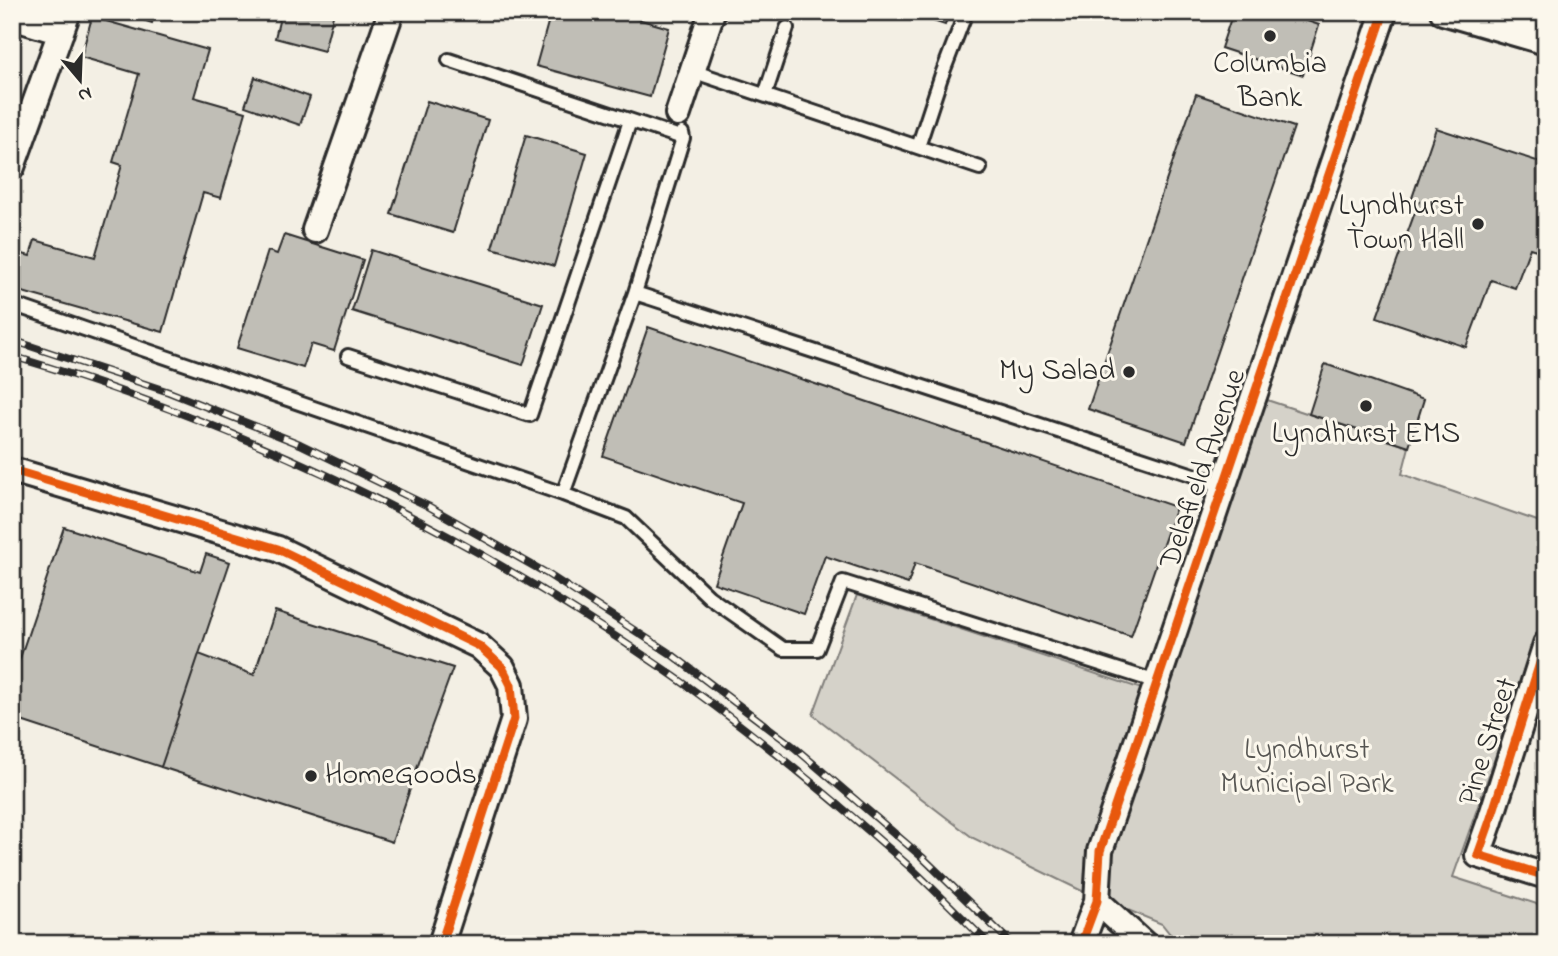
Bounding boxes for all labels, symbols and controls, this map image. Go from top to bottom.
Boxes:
marker: Columbia Bank [1262,28,1278,44]
place label: Columbia Bank [1213,43,1327,121]
north arrow [46,46,116,116]
text: N [74,79,95,109]
place label: Lyndhurst Town Hall [1339,185,1464,263]
marker: Lyndhurst Town Hall [1470,216,1486,232]
place label: My Salad [999,350,1115,394]
street label: Delafield Avenue [1149,363,1259,576]
marker: My Salad [1121,364,1137,380]
marker: Lyndhurst EMS [1358,398,1374,414]
place label: Lyndhurst EMS [1272,413,1460,457]
street label: Pine Street [1448,672,1530,812]
park label: Lyndhurst Municipal Park [1220,729,1395,807]
place label: HomeGoods [325,754,477,798]
marker: HomeGoods [303,768,319,784]

